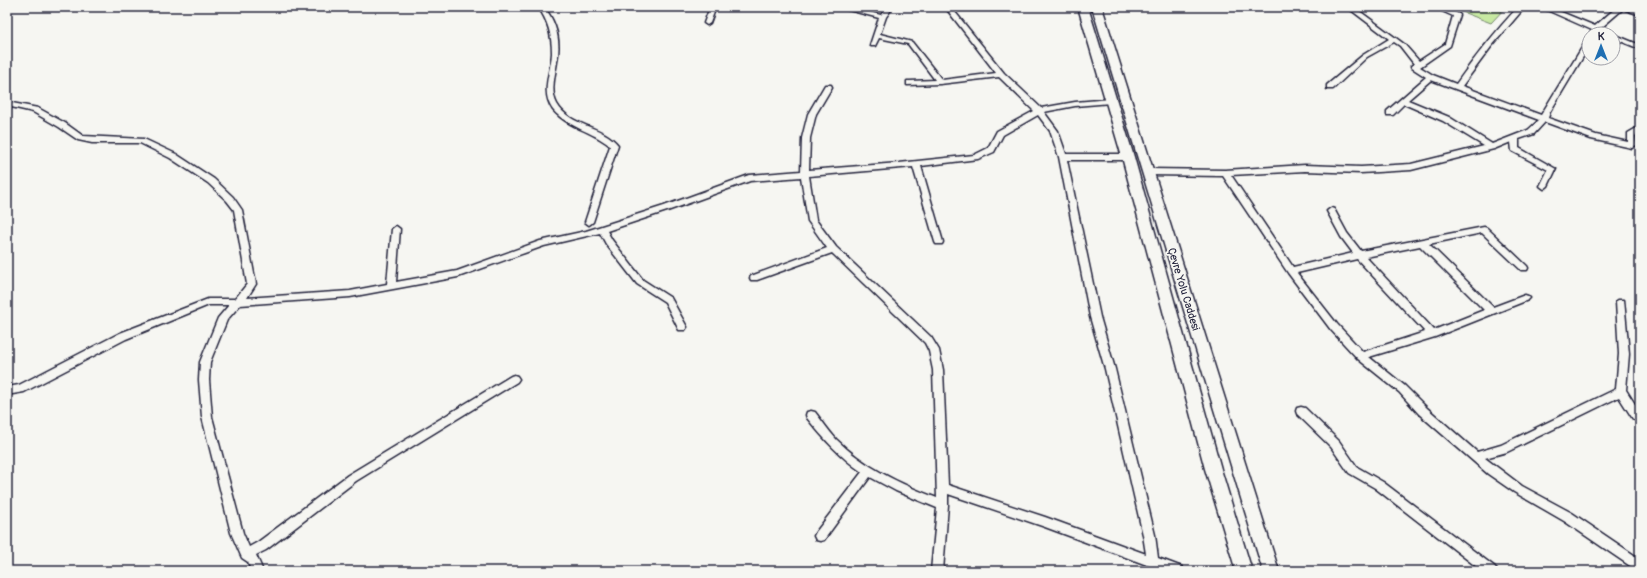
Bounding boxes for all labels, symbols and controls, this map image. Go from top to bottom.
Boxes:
north arrow [1581,26,1621,66]
text: K [1598,30,1605,43]
street label: Çevre Yolu Caddesi [1165,246,1202,332]

